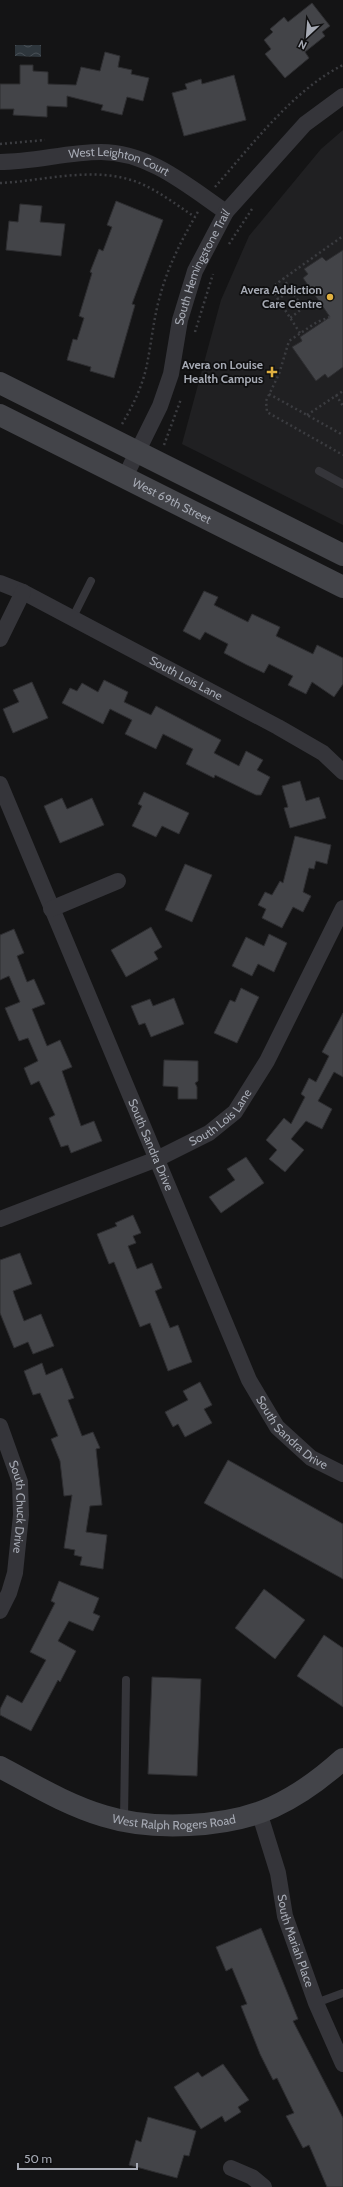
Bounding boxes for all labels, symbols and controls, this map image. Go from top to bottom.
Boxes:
north arrow [287,16,327,56]
text: N [296,37,309,53]
street label: West Leighton Court [68,144,172,179]
street label: South Hemingstone Trail [171,205,232,326]
place label: Avera Addiction Care Centre [240,282,322,311]
marker: Avera Addiction Care Centre [325,292,335,302]
place label: Avera on Louise Health Campus [182,357,263,386]
marker: Avera on Louise Health Campus [266,366,278,378]
street label: West 69th Street [130,475,214,527]
street label: South Lois Lane [147,652,225,703]
street label: South Lois Lane [186,1086,255,1149]
street label: South Sandra Drive [125,1096,177,1193]
street label: South Sandra Drive [253,1393,330,1472]
street label: South Chuck Drive [6,1458,29,1554]
street label: West Ralph Rogers Road [111,1811,237,1832]
street label: South Mariah Place [275,1893,318,1989]
scale bar [18,2145,137,2171]
text: 50 m [24,2151,52,2166]

